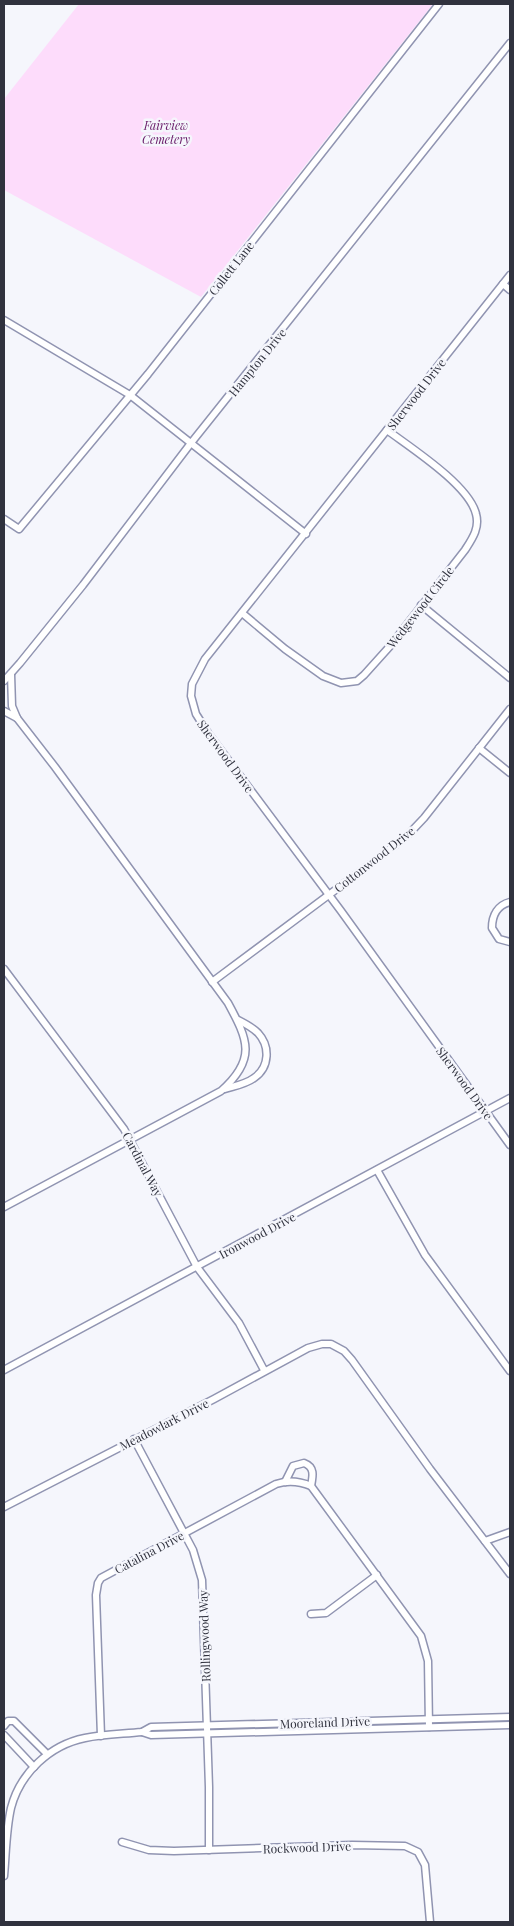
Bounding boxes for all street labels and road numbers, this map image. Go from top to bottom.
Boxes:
street label: Collett Lane [205,238,257,298]
street label: Hampton Drive [225,325,289,399]
street label: Sherwood Drive [383,355,449,433]
street label: Wedgewood Circle [382,563,457,652]
street label: Sherwood Drive [194,716,258,796]
street label: Cottonwood Drive [330,822,418,896]
street label: Sherwood Drive [433,1043,497,1123]
street label: Cardinal Way [119,1129,167,1199]
street label: Ironwood Drive [216,1208,298,1262]
street label: Meadowlark Drive [117,1395,211,1453]
street label: Catalina Drive [111,1527,187,1577]
street label: Rollingwood Way [194,1590,214,1682]
street label: Mooreland Drive [280,1712,370,1732]
street label: Rockwood Drive [263,1837,351,1857]

